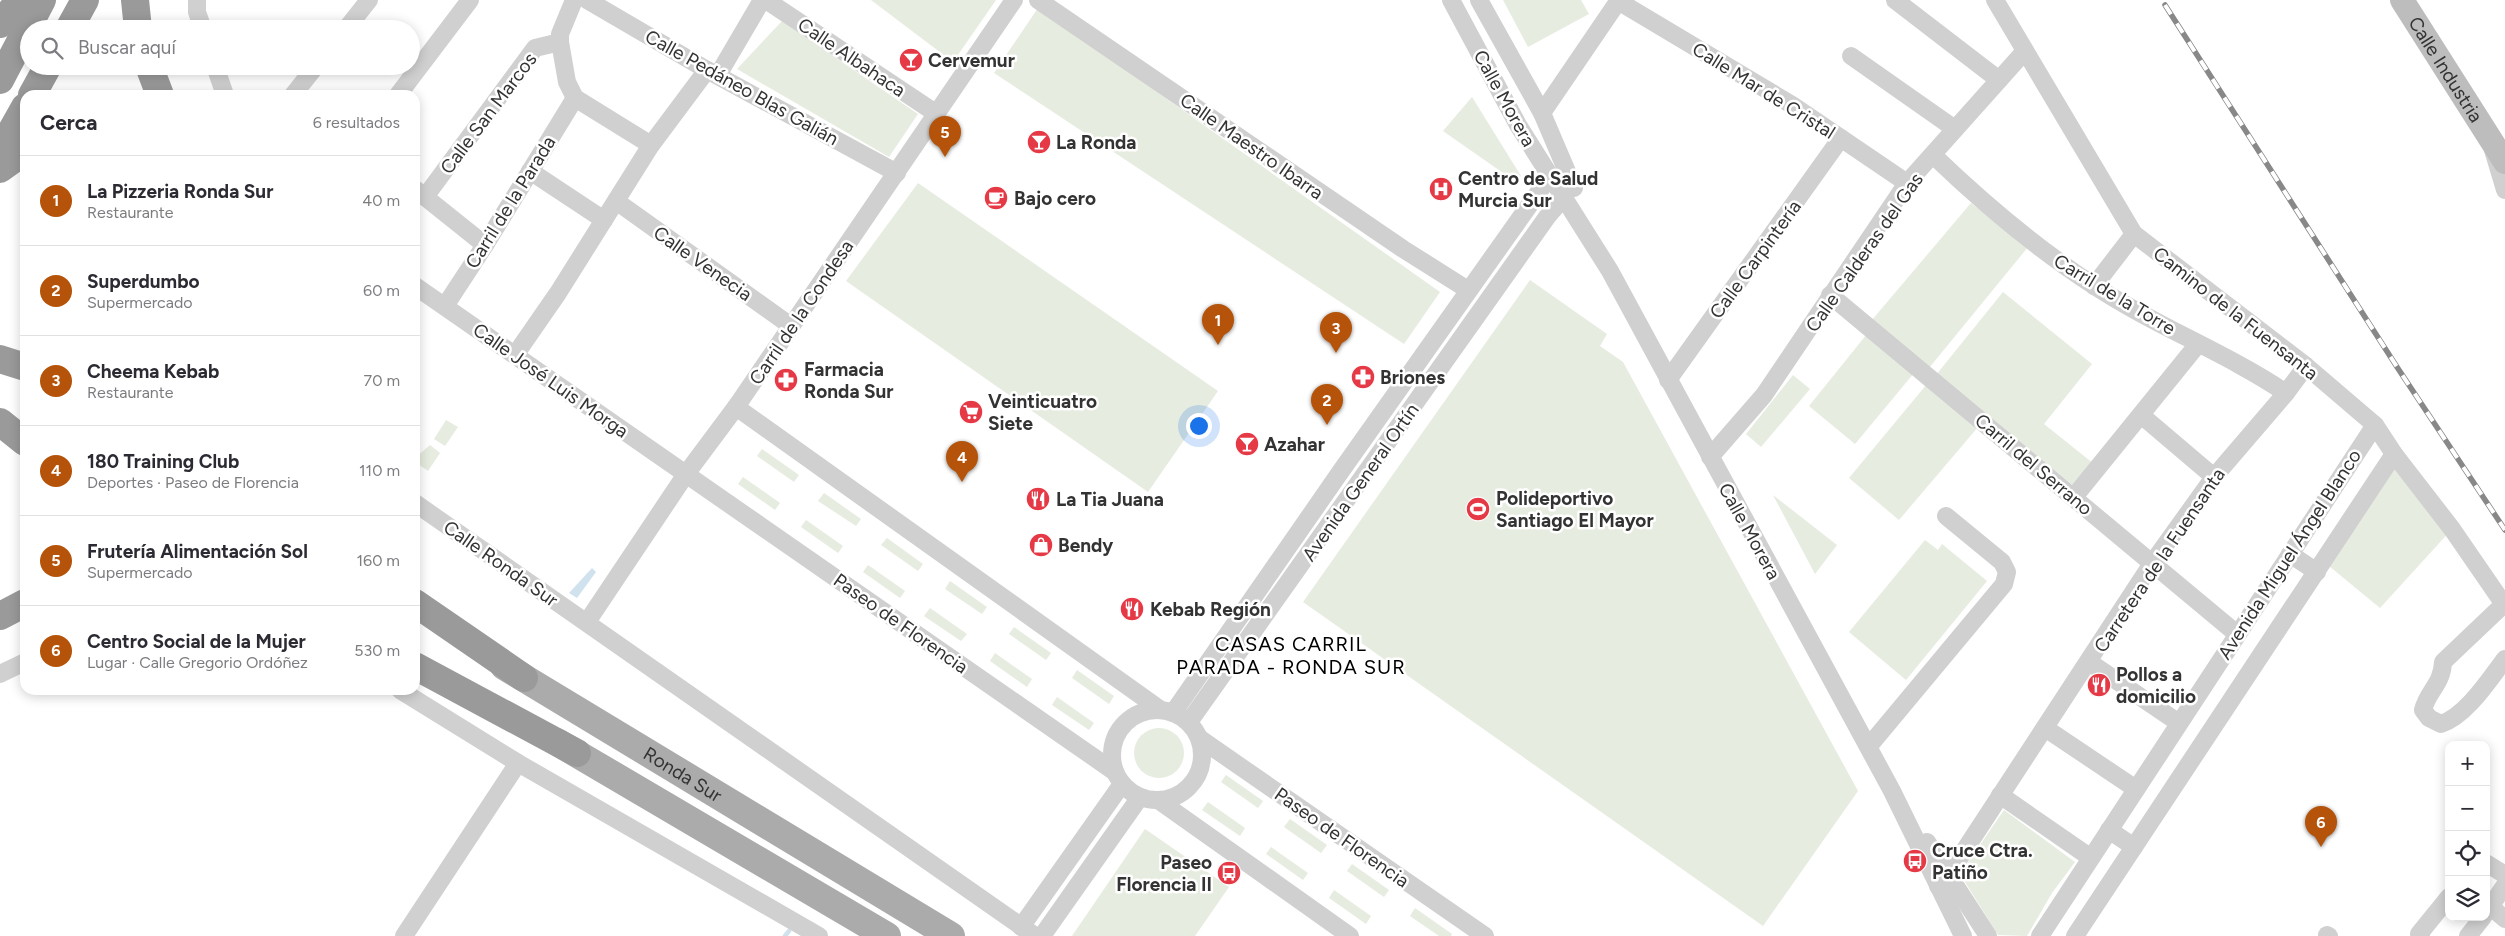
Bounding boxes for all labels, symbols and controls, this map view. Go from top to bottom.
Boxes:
street label: Calle Industria [2403,12,2488,127]
street label: Calle Albahaca [793,13,910,102]
search box [20,20,420,75]
street label: Calle Pedáneo Blas Galián [641,25,842,150]
icon: search [38,34,66,62]
text: Buscar aquí [78,36,176,59]
street label: Calle Mar de Cristal [1688,37,1839,144]
street label: Calle Morera [1469,46,1541,151]
bar icon: Cervemur [898,47,924,73]
street label: Calle San Marcos [435,48,542,178]
place label: Cervemur [928,49,1015,72]
street label: Calle Maestro Ibarra [1176,88,1328,204]
text: Cerca [40,110,97,135]
text: 6 resultados [313,113,400,132]
pin: 5 [929,116,961,157]
bar icon: La Ronda [1026,129,1052,155]
place label: La Ronda [1056,131,1136,154]
street label: Carril de la Parada [460,132,560,273]
place label: Centro de Salud Murcia Sur [1458,167,1598,212]
street label: Calle Calderas del Gas [1801,168,1928,336]
hospital icon: Centro de Salud Murcia Sur [1428,176,1454,202]
text: La Pizzeria Ronda Sur [87,180,273,203]
cafe icon: Bajo cero [983,185,1009,211]
place label: Bajo cero [1014,187,1096,210]
text: 1 [53,191,59,210]
text: 40 m [362,191,400,210]
street label: Calle Carpintería [1705,196,1806,323]
text: Restaurante [87,203,174,222]
street label: Calle Venecia [649,221,756,306]
street label: Carril de la Condesa [744,236,858,389]
street label: Camino de la Fuensanta [2149,242,2323,385]
street label: Carril de la Torre [2050,249,2180,340]
text: Superdumbo [87,270,200,293]
text: 2 [51,281,61,300]
text: 60 m [363,281,400,300]
text: Supermercado [87,293,193,312]
pin: 1 [1202,304,1234,345]
pin: 3 [1320,312,1352,353]
street label: Calle José Luis Morga [469,318,633,443]
place label: Farmacia Ronda Sur [804,358,894,403]
text: Cheema Kebab [87,360,219,383]
pharmacy icon: Briones [1350,364,1376,390]
place label: Briones [1380,366,1445,389]
pharmacy icon: Farmacia Ronda Sur [773,367,799,393]
text: 3 [52,371,60,390]
text: 70 m [364,371,400,390]
text: Restaurante [87,383,174,402]
pin: 2 [1311,384,1343,425]
place label: Veinticuatro Siete [988,390,1097,435]
supermarket icon: Veinticuatro Siete [958,399,984,425]
street label: Avenida General Ortín [1297,399,1424,566]
street label: Carril del Serrano [1970,409,2097,520]
your location [1186,413,1212,439]
bar icon: Azahar [1234,431,1260,457]
place label: Azahar [1264,433,1325,456]
pin: 4 [946,441,978,482]
street label: Avenida Miguel Ángel Blanco [2213,445,2366,664]
text: 180 Training Club [87,450,239,473]
text: 4 [51,461,61,480]
text: 110 m [359,461,400,480]
street label: Carretera de la Fuensanta [2089,464,2230,657]
text: Deportes · Paseo de Florencia [87,473,299,492]
street label: Calle Morera [1714,479,1786,584]
restaurant icon: La Tia Juana [1025,486,1051,512]
place label: Polideportivo Santiago El Mayor [1496,487,1654,532]
place label: La Tia Juana [1056,488,1164,511]
sports icon: Polideportivo Santiago El Mayor [1465,496,1491,522]
street label: Calle Ronda Sur [439,515,563,612]
shop icon: Bendy [1028,532,1054,558]
place label: Bendy [1058,534,1113,557]
text: Frutería Alimentación Sol [87,540,308,563]
text: 5 [51,551,61,570]
text: 160 m [357,551,400,570]
text: Supermercado [87,563,193,582]
street label: Paseo de Florencia [829,568,972,678]
restaurant icon: Kebab Región [1119,596,1145,622]
place label: Kebab Región [1150,598,1271,621]
text: Centro Social de la Mujer [87,630,306,653]
district label: CASAS CARRIL PARADA - RONDA SUR [1176,632,1406,679]
text: 6 [51,641,61,660]
text: 530 m [354,641,400,660]
text: Lugar · Calle Gregorio Ordóñez [87,653,308,672]
place label: Pollos a domicilio [2116,663,2196,708]
restaurant icon: Pollos a domicilio [2086,672,2112,698]
map controls [2445,741,2490,921]
button: + [2445,741,2490,786]
street label: Ronda Sur [639,742,727,807]
street label: Paseo de Florencia [1270,782,1413,892]
button: − [2445,786,2490,831]
pin: 6 [2305,806,2337,847]
button: locate [2445,831,2490,876]
place label: Cruce Ctra. Patiño [1932,839,2033,884]
bus stop icon: Cruce Ctra. Patiño [1902,848,1928,874]
place label: Paseo Florencia II [1116,851,1212,896]
bus stop icon: Paseo Florencia II [1216,860,1242,886]
button: layers [2445,876,2490,921]

